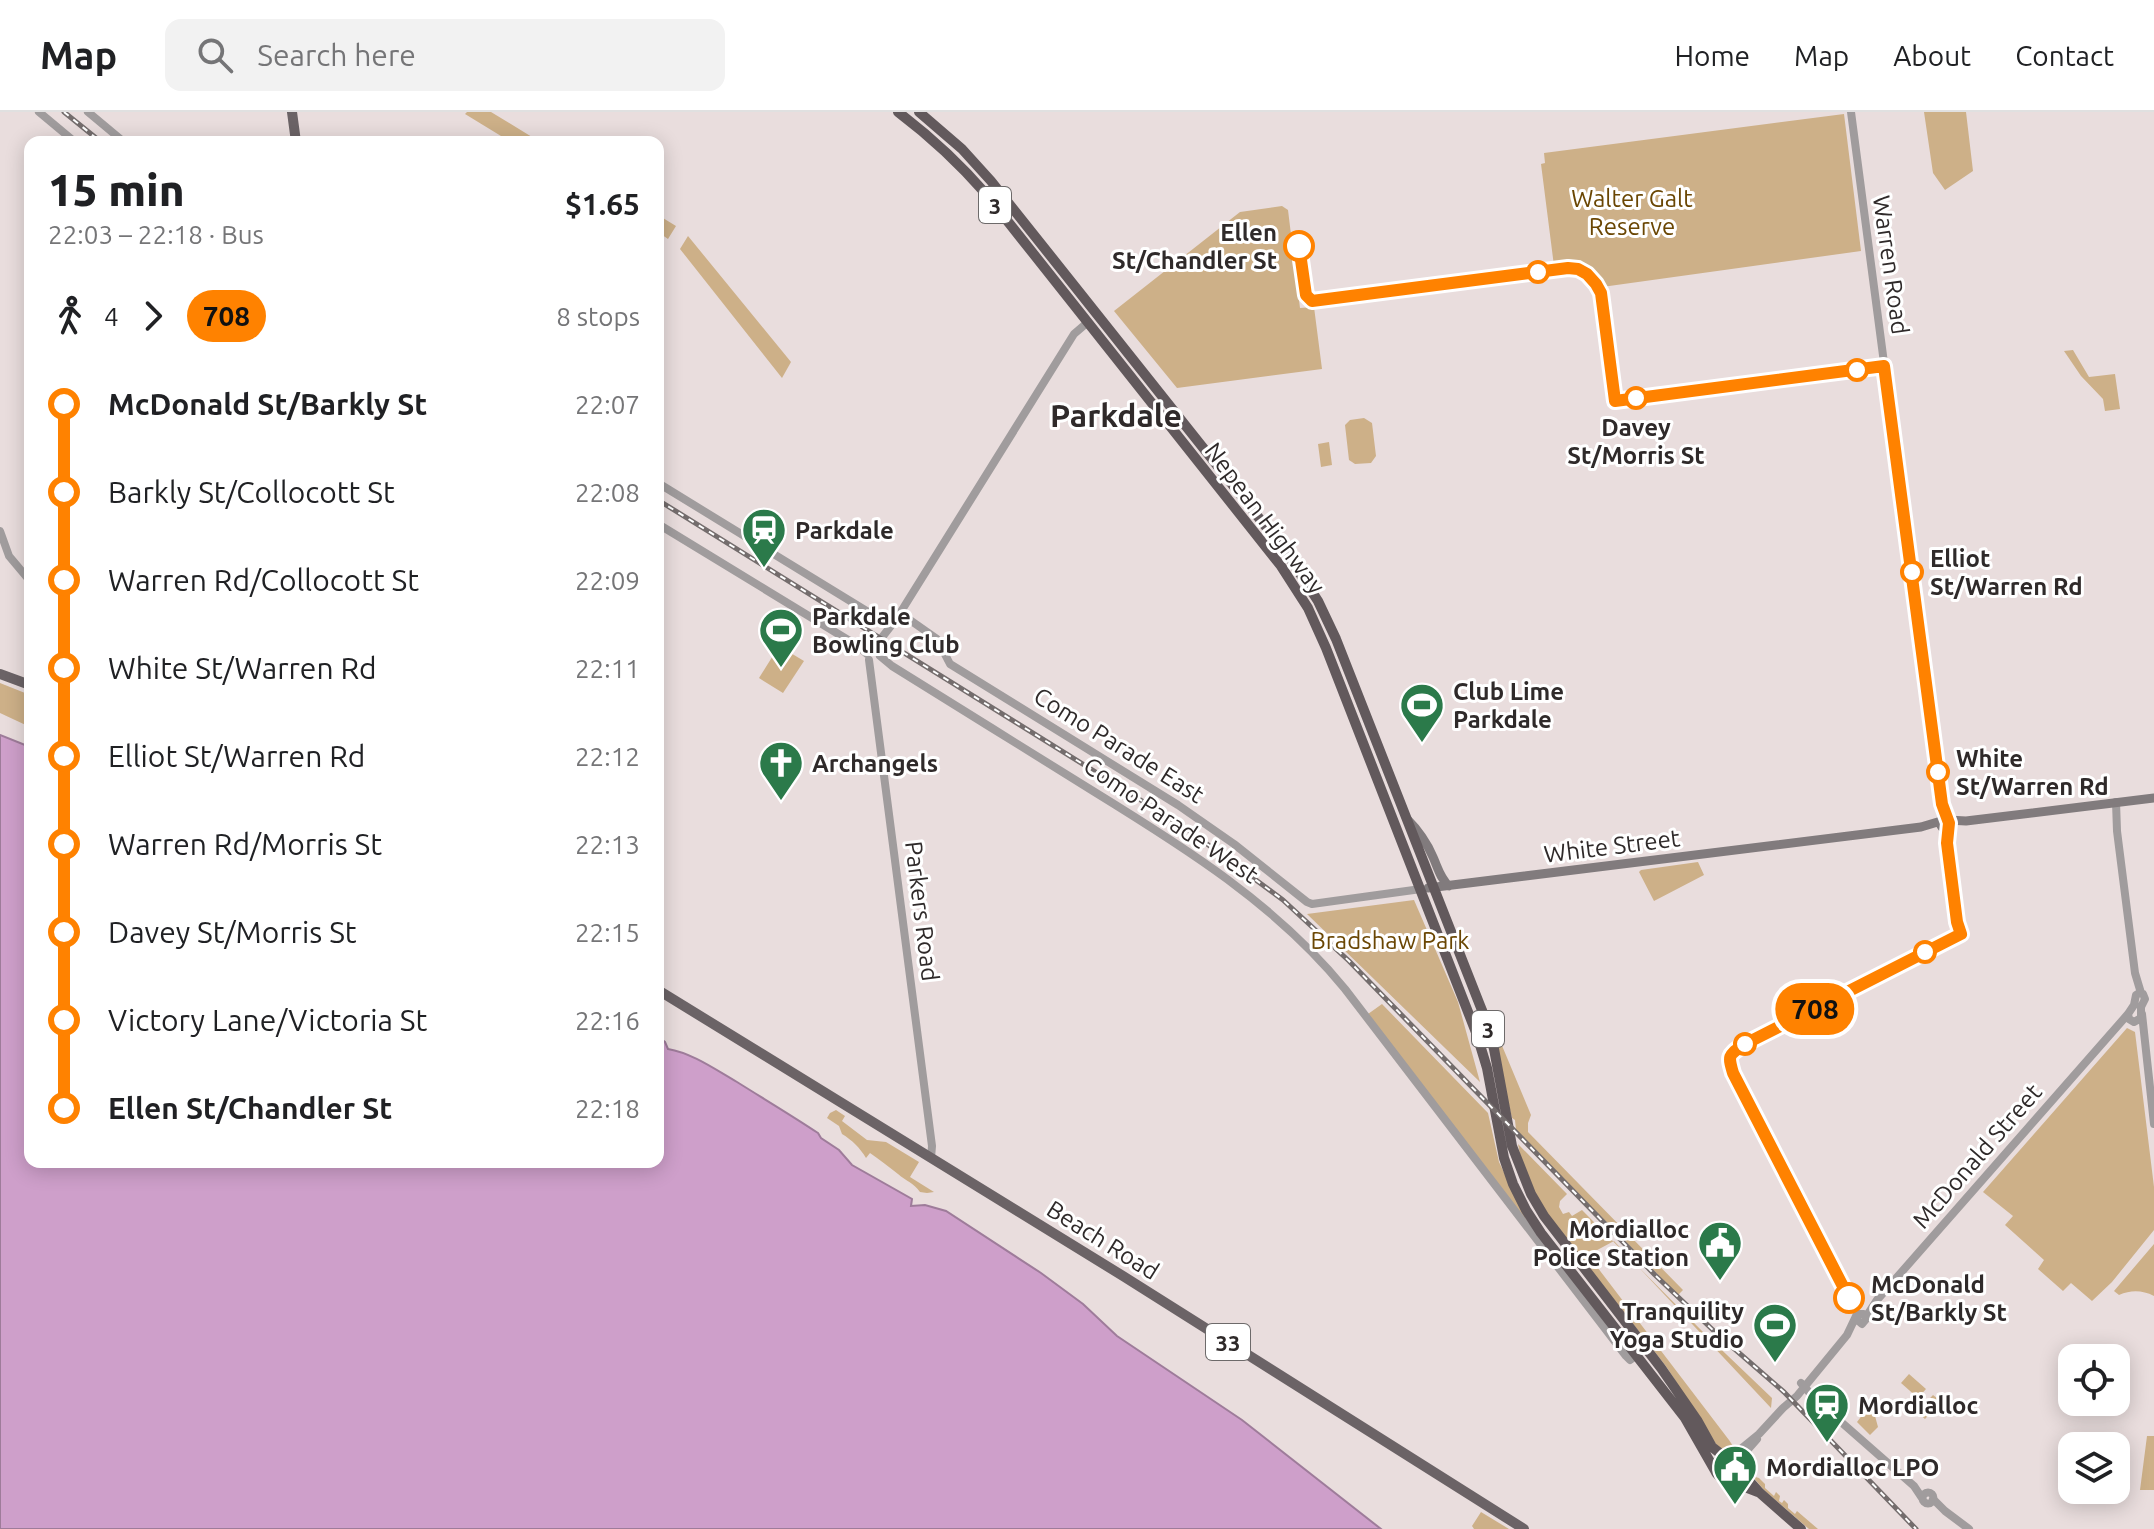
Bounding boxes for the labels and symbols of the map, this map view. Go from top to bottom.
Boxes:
park label: Walter Galt Reserve [1571,185,1693,240]
road number: 3 [979,187,1011,223]
street label: Warren Road [1868,194,1914,336]
place label: Ellen St/Chandler St [1112,219,1277,274]
marker: Ellen St/Chandler St [1284,231,1314,261]
unlabelled marker [1527,261,1549,283]
unlabelled marker [1846,359,1868,381]
marker: Davey St/Morris St [1625,387,1647,409]
district label: Parkdale [1050,397,1182,433]
place label: Davey St/Morris St [1567,414,1705,469]
street label: Nepean Highway [1200,437,1331,599]
station icon: Parkdale [740,506,788,569]
place label: Parkdale [795,517,894,544]
place label: Elliot St/Warren Rd [1930,545,2083,600]
marker: Elliot St/Warren Rd [1901,561,1923,583]
place label: Parkdale Bowling Club [812,603,960,658]
sports icon: Parkdale Bowling Club [757,606,805,669]
place label: Club Lime Parkdale [1453,678,1564,733]
sports icon: Club Lime Parkdale [1398,681,1446,744]
street label: Como Parade East [1029,682,1209,808]
church icon: Archangels [757,739,805,802]
place label: White St/Warren Rd [1956,745,2109,800]
place label: Archangels [812,750,938,777]
street label: Como Parade West [1079,752,1264,889]
marker: White St/Warren Rd [1927,761,1949,783]
street label: White Street [1542,824,1682,868]
street label: Parkers Road [900,839,944,983]
park label: Bradshaw Park [1311,927,1469,954]
unlabelled marker [1914,941,1936,963]
line badge: 708 [1769,983,1861,1035]
road number: 3 [1472,1011,1504,1047]
unlabelled marker [1734,1033,1756,1055]
street label: McDonald Street [1907,1078,2047,1233]
street label: Beach Road [1042,1195,1164,1285]
place label: Mordialloc Police Station [1533,1216,1689,1271]
public building icon: Mordialloc Police Station [1696,1219,1744,1282]
place label: McDonald St/Barkly St [1871,1271,2007,1326]
marker: McDonald St/Barkly St [1834,1283,1864,1313]
place label: Tranquility Yoga Studio [1610,1298,1744,1353]
sports icon: Tranquility Yoga Studio [1751,1301,1799,1364]
road number: 33 [1206,1324,1250,1360]
station icon: Mordialloc [1803,1381,1851,1444]
place label: Mordialloc [1858,1392,1979,1419]
public building icon: Mordialloc LPO [1711,1443,1759,1506]
place label: Mordialloc LPO [1766,1454,1939,1481]

